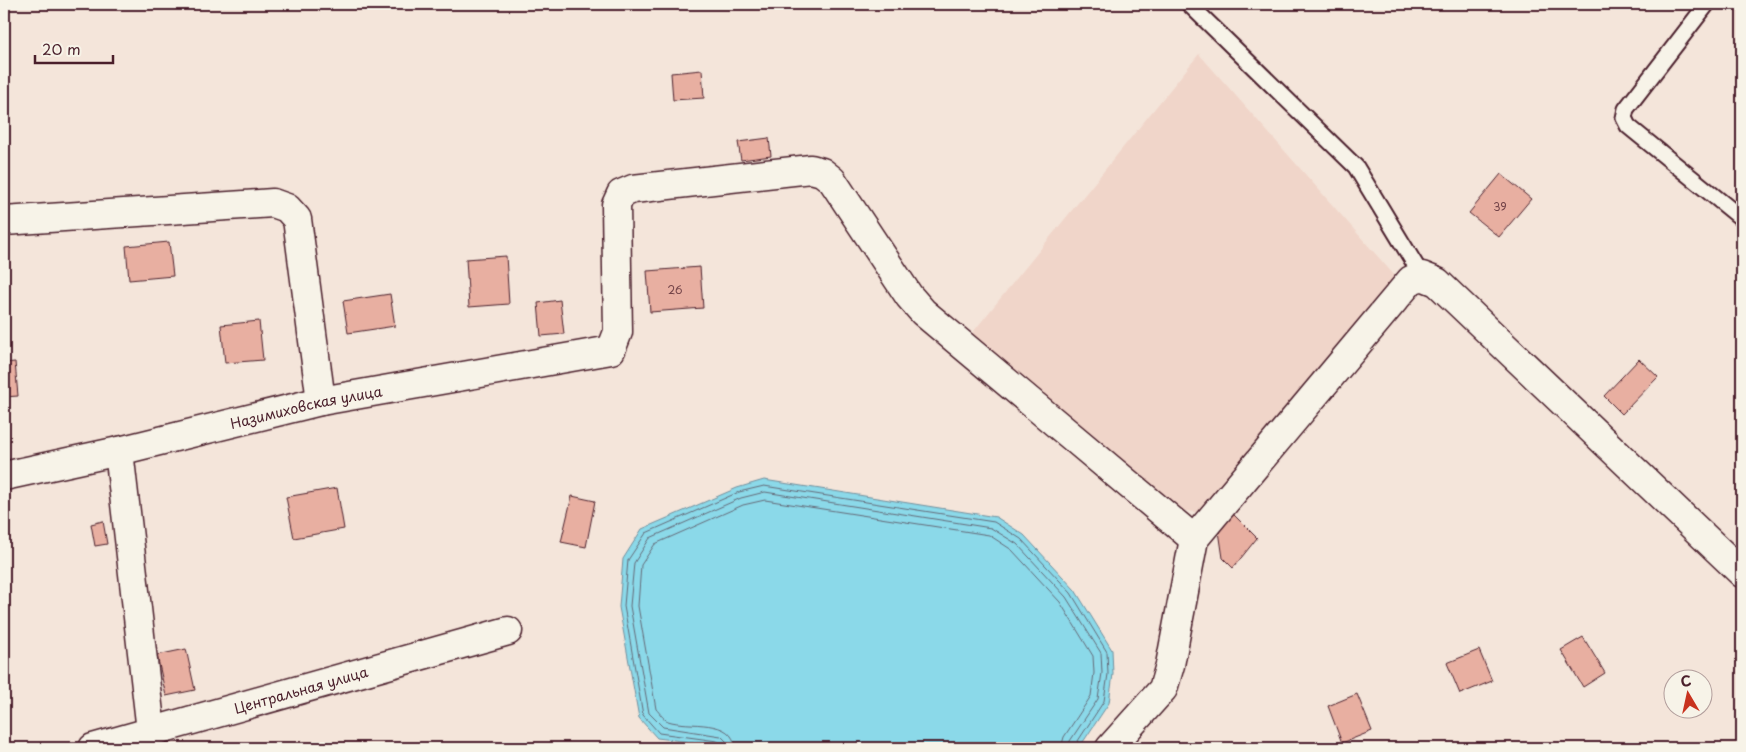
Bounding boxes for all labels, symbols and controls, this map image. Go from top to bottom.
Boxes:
scale bar [35,32,112,64]
text: 20 m [42,37,81,60]
house number: 39 [1493,198,1507,215]
house number: 26 [667,281,683,298]
street label: Назимиховская улица [228,380,384,434]
street label: Центральная улица [232,660,370,718]
text: С [1679,669,1693,692]
north arrow [1664,670,1714,720]

